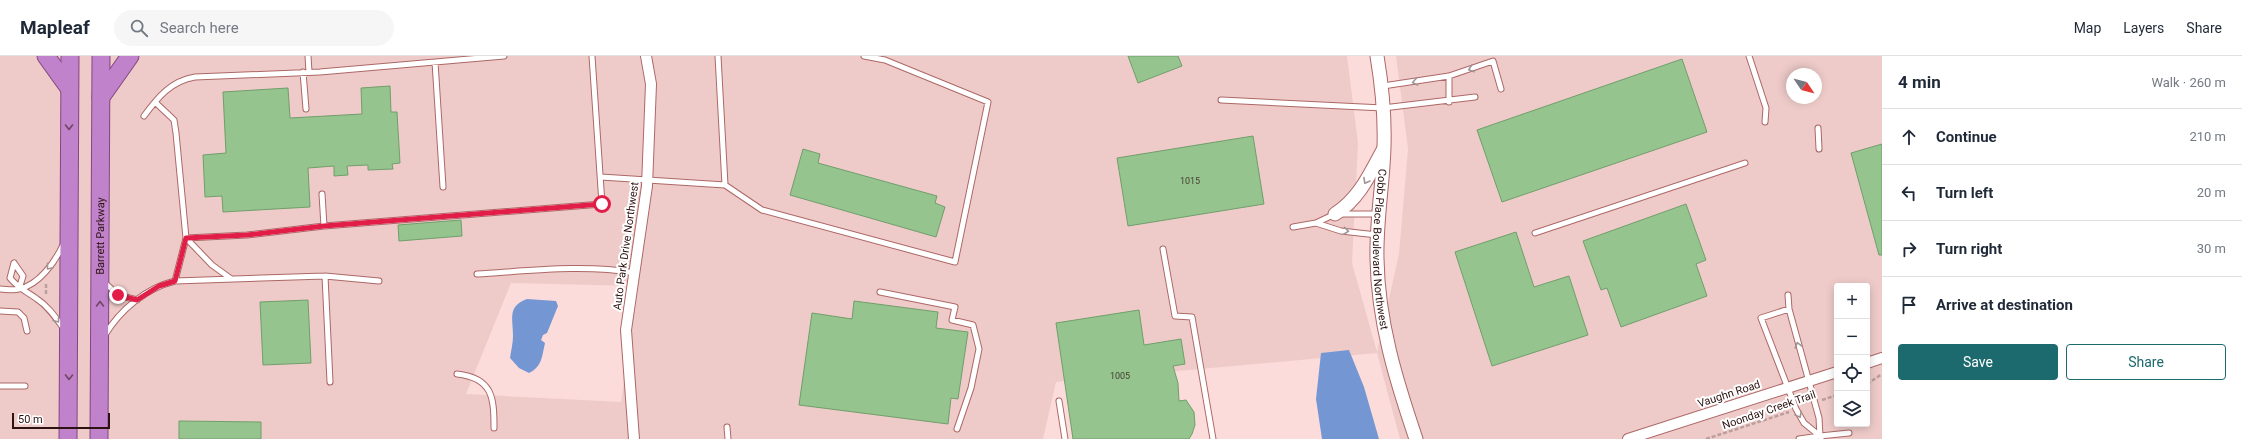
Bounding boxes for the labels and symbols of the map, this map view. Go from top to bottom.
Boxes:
one-way arrow [1467,64,1474,73]
north arrow [1786,68,1822,104]
one-way arrow [1412,78,1418,86]
one-way arrow [65,124,73,130]
street label: Cobb Place Boulevard Northwest [1370,168,1391,331]
house number: 1015 [1180,176,1200,186]
one-way arrow [1363,176,1370,184]
street label: Auto Park Drive Northwest [611,181,641,311]
route start [593,195,611,213]
street label: Barrett Parkway [93,196,107,275]
one-way arrow [1343,226,1349,235]
one-way arrow [47,262,54,270]
route end [109,286,127,304]
one-way arrow [96,301,105,307]
one-way arrow [52,316,60,323]
one-way arrow [1795,342,1803,348]
house number: 1005 [1110,371,1130,381]
one-way arrow [65,374,73,380]
street label: Vaughn Road [1696,378,1762,410]
street label: Noonday Creek Trail [1721,388,1817,432]
scale bar [12,411,110,430]
one-way arrow [1795,411,1802,419]

